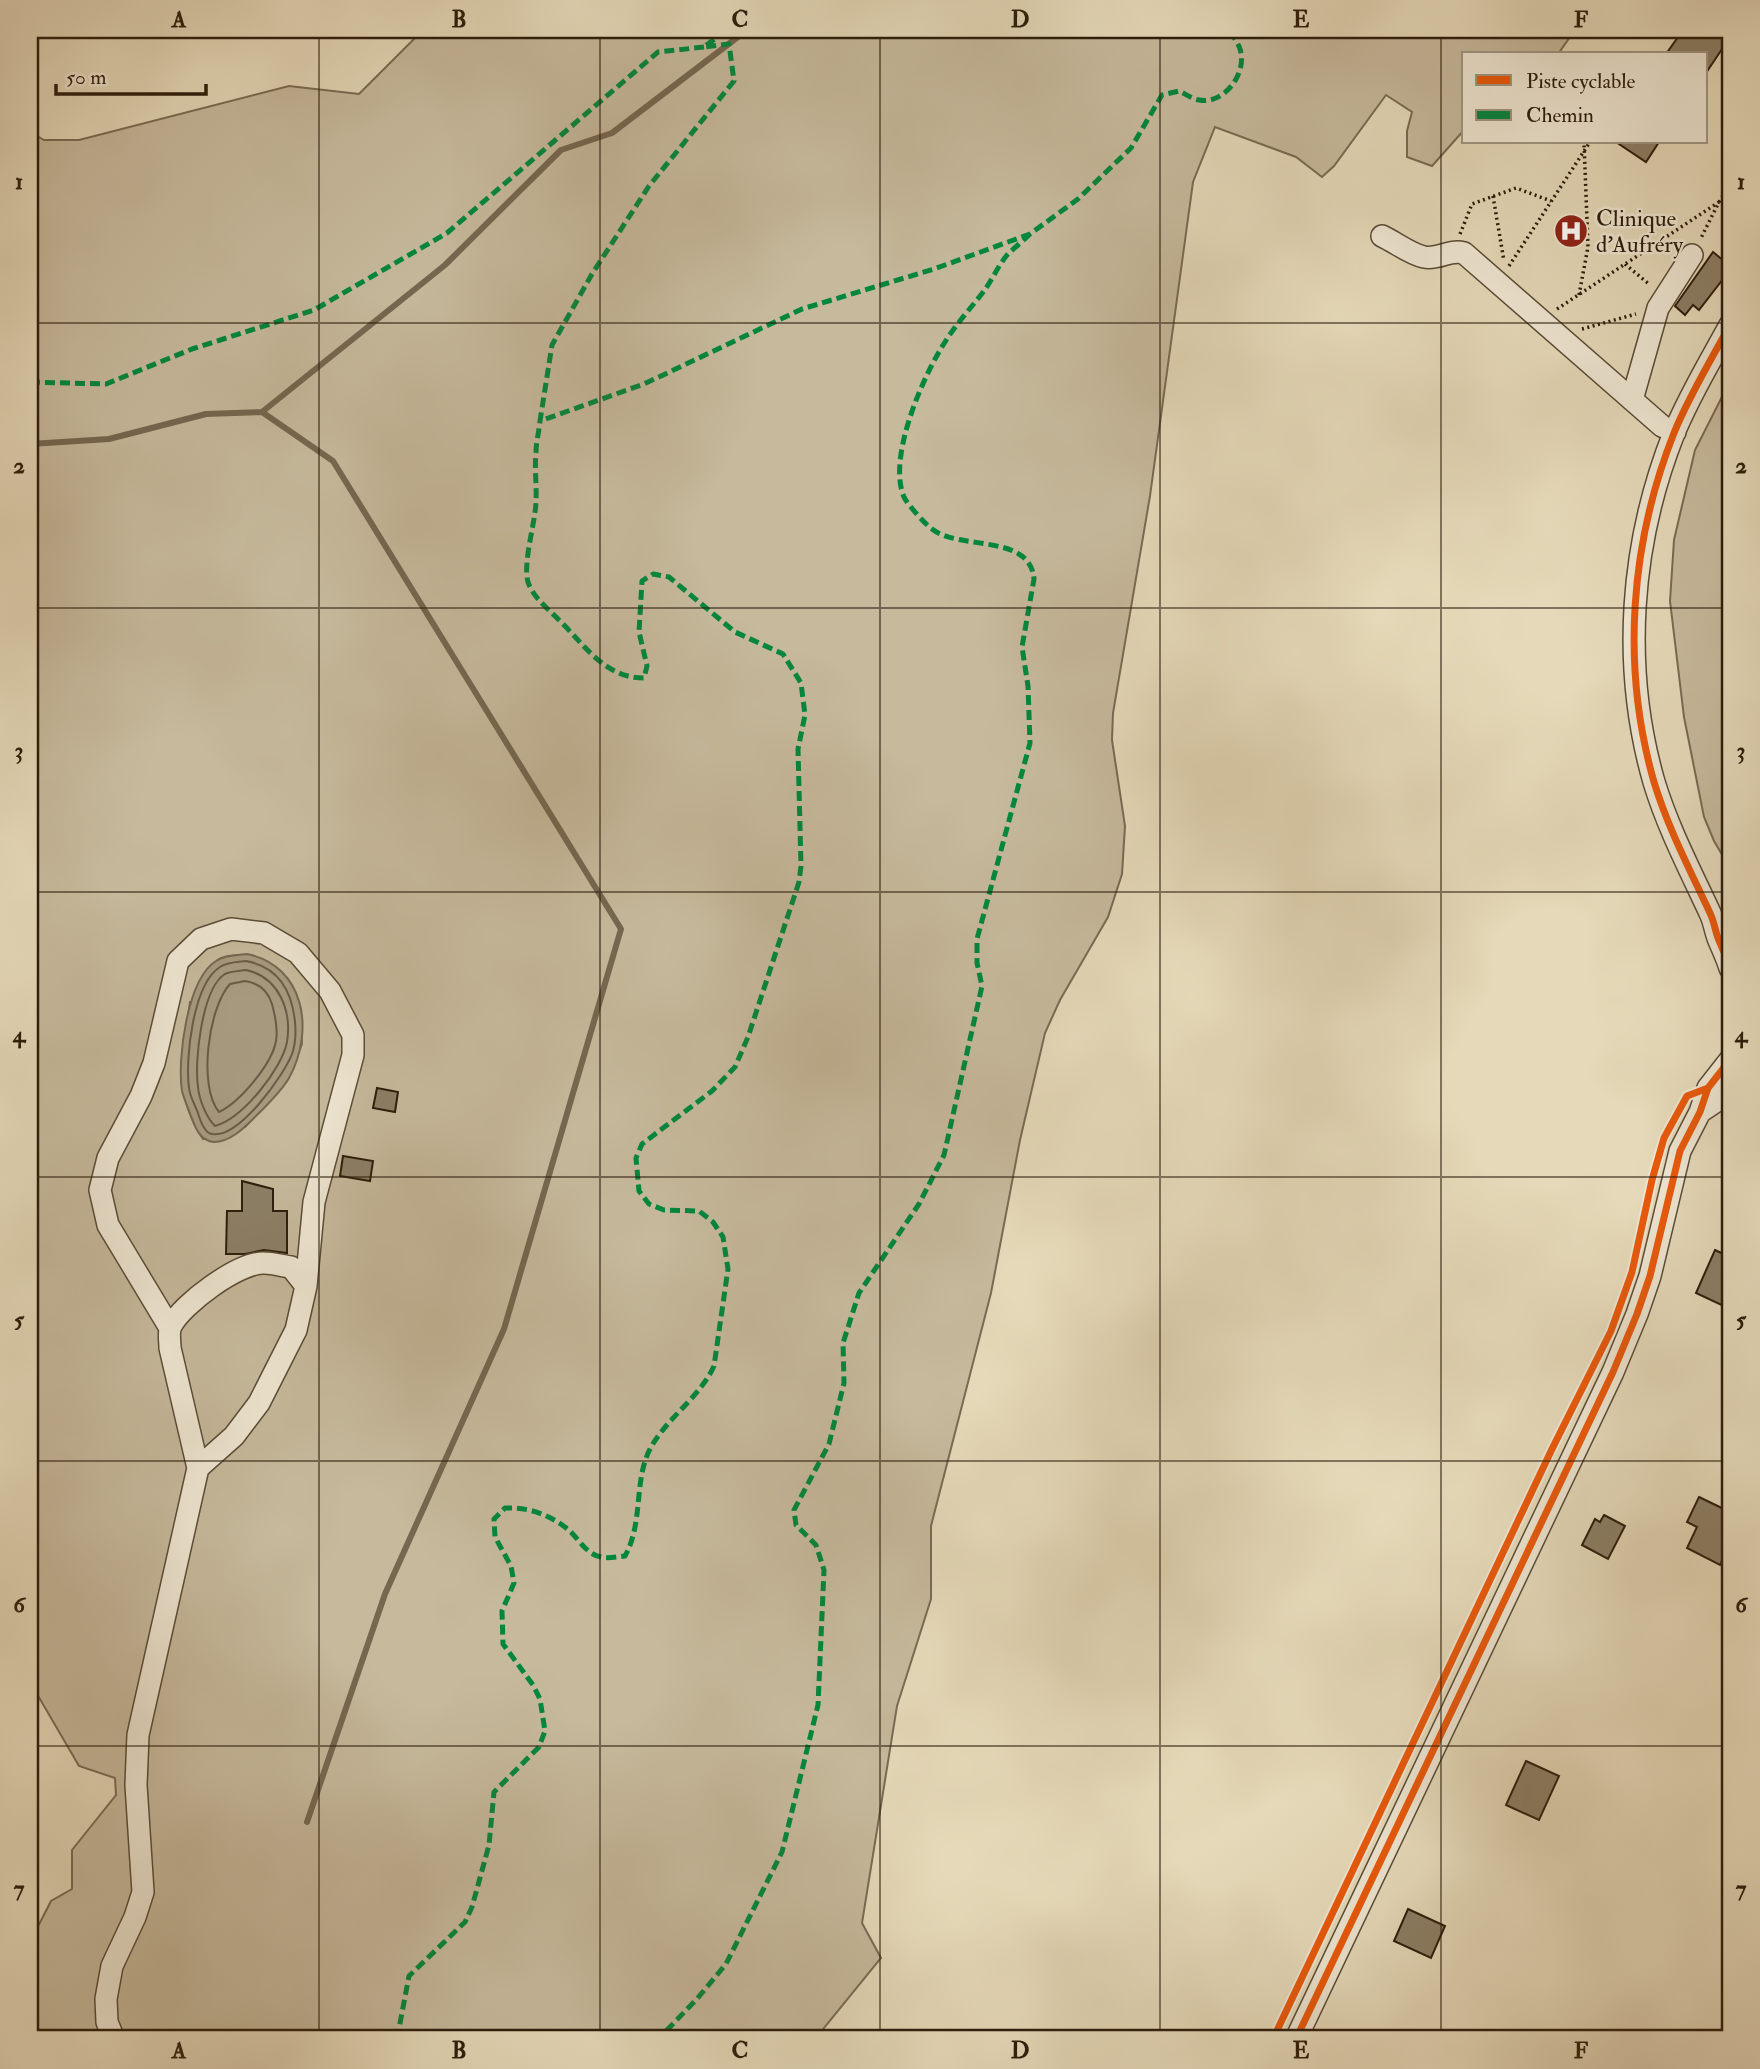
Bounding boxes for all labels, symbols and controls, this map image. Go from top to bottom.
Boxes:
text: A [171,5,187,34]
text: B [451,5,467,34]
text: C [732,5,748,34]
text: D [1011,5,1029,34]
text: E [1293,5,1310,34]
text: F [1574,5,1589,34]
scale bar [56,52,206,96]
legend [1462,52,1708,144]
text: 50 m [66,64,107,91]
text: Piste cyclable [1526,68,1635,95]
text: Chemin [1526,102,1594,129]
text: 1 [15,167,23,196]
text: 1 [1737,167,1745,196]
place label: Clinique d’Aufréry [1596,204,1684,259]
hospital icon: Clinique d’Aufréry [1552,212,1590,250]
text: 2 [13,451,25,480]
text: 2 [1735,451,1747,480]
text: 3 [15,736,23,765]
text: 3 [1737,736,1745,765]
text: 4 [12,1020,27,1049]
text: 4 [1734,1020,1749,1049]
text: 5 [14,1305,25,1334]
text: 5 [1736,1305,1747,1334]
text: 6 [13,1590,27,1619]
text: 6 [1735,1590,1749,1619]
text: 7 [14,1874,25,1903]
text: 7 [1736,1874,1747,1903]
text: A [171,2036,187,2065]
text: B [451,2036,467,2065]
text: C [732,2036,748,2065]
text: D [1011,2036,1029,2065]
text: E [1293,2036,1310,2065]
text: F [1574,2036,1589,2065]

